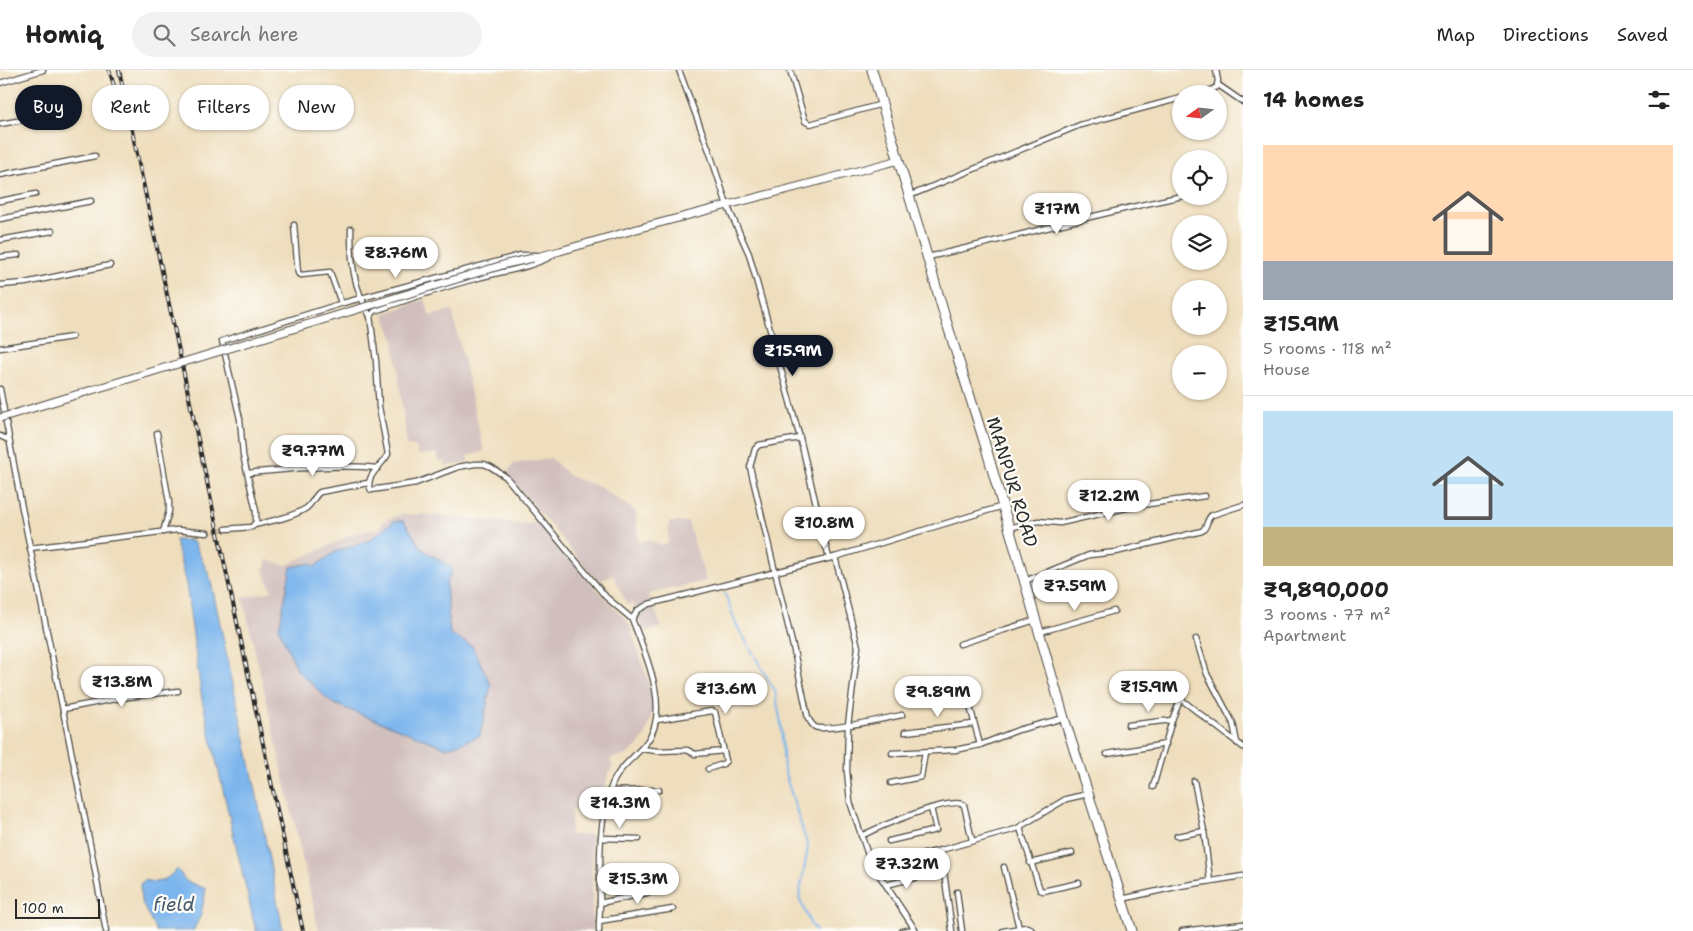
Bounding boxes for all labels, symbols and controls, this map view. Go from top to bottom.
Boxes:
search box [132,12,482,57]
text: Homiq [25,19,102,51]
icon: search [150,21,178,49]
text: Search here [190,22,299,47]
text: Map [1437,23,1475,47]
text: Directions [1503,23,1589,47]
text: Saved [1617,23,1668,47]
chip: Buy [15,85,82,130]
chip: Rent [92,85,169,130]
chip: Filters [179,85,269,130]
chip: New [279,85,354,130]
north arrow [1172,85,1228,140]
map controls [1172,85,1227,400]
text: 14 homes [1263,86,1364,114]
icon: filters [1645,86,1673,114]
button: locate [1172,150,1227,205]
icon: home [1423,178,1513,268]
pin: ₹17M [1027,192,1087,235]
text: ₹17M [1034,198,1080,219]
button: layers [1172,215,1227,270]
pin: ₹8.76M [355,236,437,279]
text: ₹8.76M [364,242,428,263]
button: + [1172,280,1227,335]
text: ₹15.9M [1263,310,1339,338]
pin: ₹15.9M [752,334,834,377]
text: 5 rooms · 118 m² [1263,338,1392,359]
text: ₹15.9M [764,340,822,361]
button: − [1172,345,1227,400]
text: House [1263,359,1310,380]
street label: MANPUR ROAD [981,414,1043,550]
pin: ₹9.77M [272,434,354,477]
text: ₹9.77M [281,440,345,461]
icon: home [1423,443,1513,533]
pin: ₹12.2M [1068,480,1150,522]
text: ₹12.2M [1078,485,1140,506]
pin: ₹10.8M [783,506,865,549]
text: ₹10.8M [794,512,854,533]
pin: ₹7.59M [1034,570,1116,612]
text: ₹7.59M [1044,575,1106,596]
text: ₹9,890,000 [1263,576,1389,604]
text: 3 rooms · 77 m² [1263,604,1391,625]
text: Apartment [1263,625,1346,646]
pin: ₹13.8M [81,666,163,708]
pin: ₹15.9M [1108,670,1190,713]
text: ₹13.8M [92,671,152,692]
pin: ₹13.6M [685,672,767,715]
pin: ₹9.89M [897,676,979,718]
text: ₹15.9M [1120,676,1178,697]
text: ₹13.6M [696,678,756,699]
text: ₹9.89M [905,681,971,702]
pin: ₹14.3M [579,786,661,829]
text: ₹14.3M [590,792,650,813]
pin: ₹7.32M [866,848,948,890]
text: ₹7.32M [875,853,939,874]
pin: ₹15.3M [597,862,679,905]
text: ₹15.3M [608,868,668,889]
water label: field [153,892,195,917]
scale bar [15,896,100,919]
text: 100 m [22,899,64,917]

